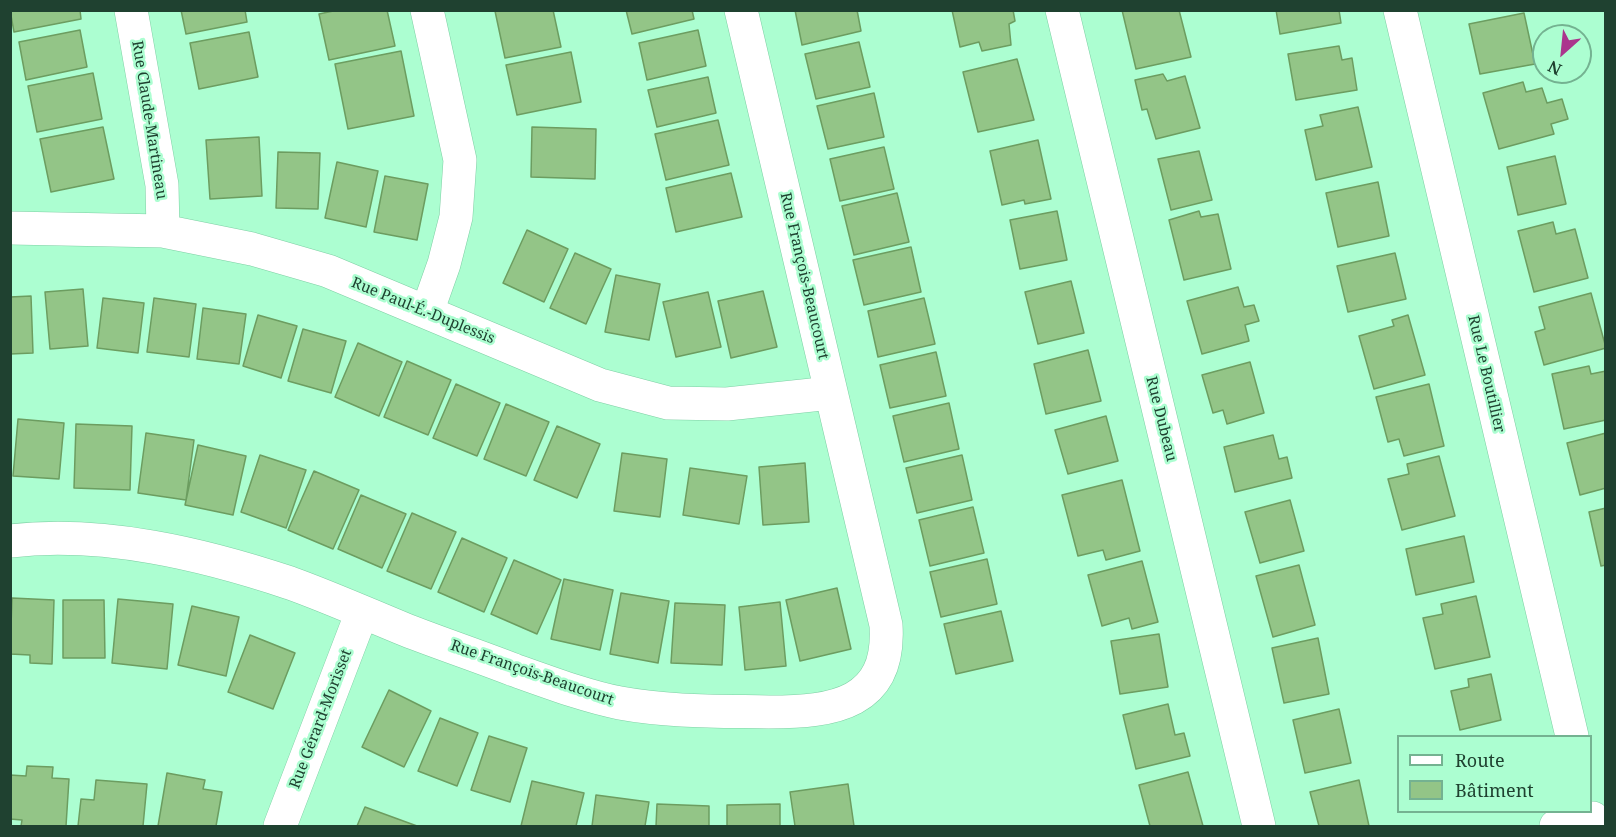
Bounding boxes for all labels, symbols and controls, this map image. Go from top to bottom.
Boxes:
north arrow [1532,24,1592,84]
street label: Rue Claude-Martineau [128,39,170,201]
text: N [1544,56,1565,81]
street label: Rue François-Beaucourt [776,191,832,361]
street label: Rue Paul-É.-Duplessis [349,274,497,348]
street label: Rue Le Boutillier [1464,314,1508,434]
street label: Rue Dubeau [1142,375,1180,463]
street label: Rue François-Beaucourt [448,637,616,709]
street label: Rue Gérard-Morisset [286,647,356,791]
legend [1397,735,1592,813]
text: Route [1455,748,1505,772]
text: Bâtiment [1455,778,1534,802]

